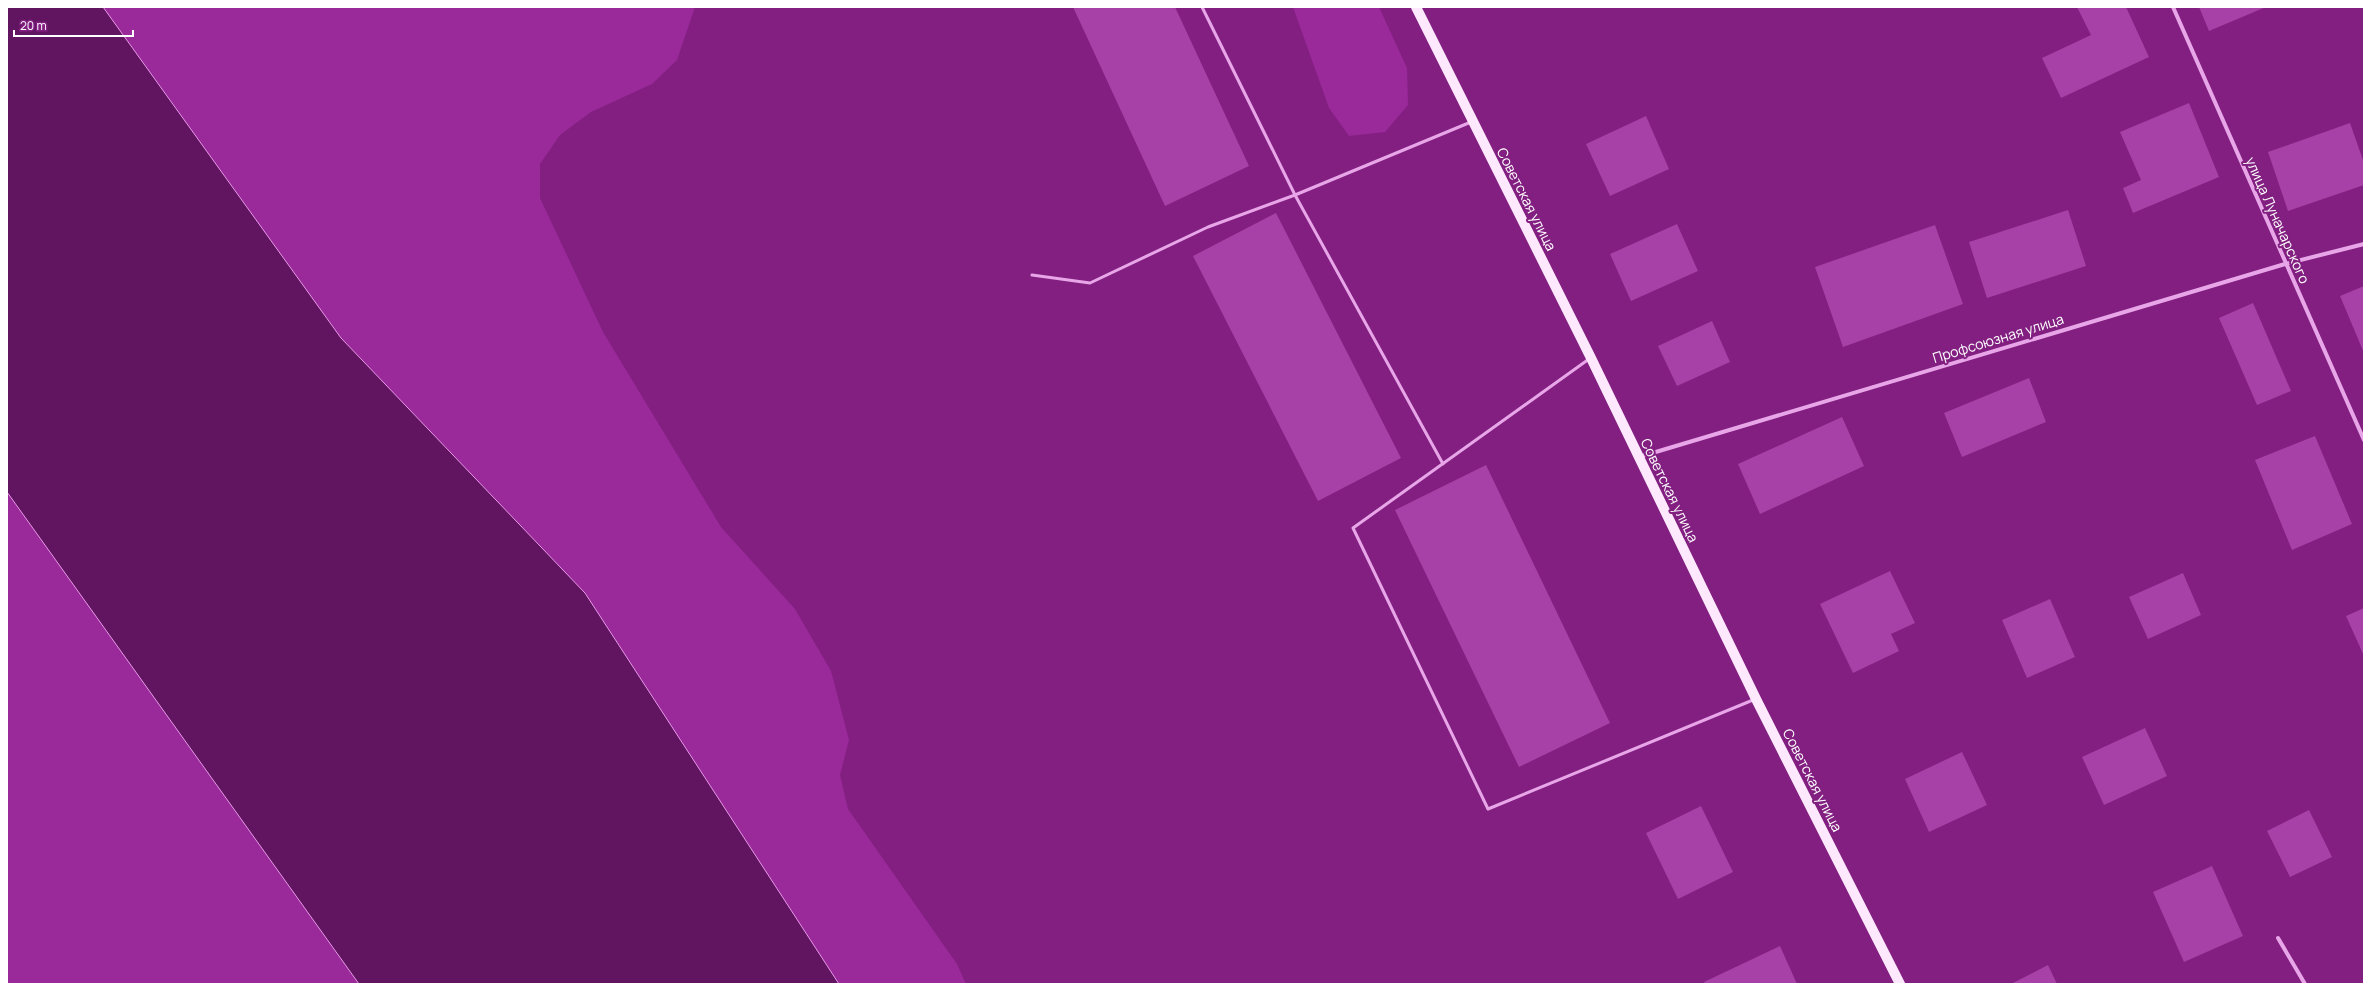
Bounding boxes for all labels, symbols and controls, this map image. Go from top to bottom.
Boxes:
scale bar [14,12,133,38]
text: 20 m [20,17,47,34]
street label: Советская улица [1493,144,1561,254]
street label: улица Луначарского [2242,154,2314,286]
street label: Профсоюзная улица [1930,309,2066,367]
street label: Советская улица [1637,435,1703,545]
street label: Советская улица [1779,725,1847,835]

